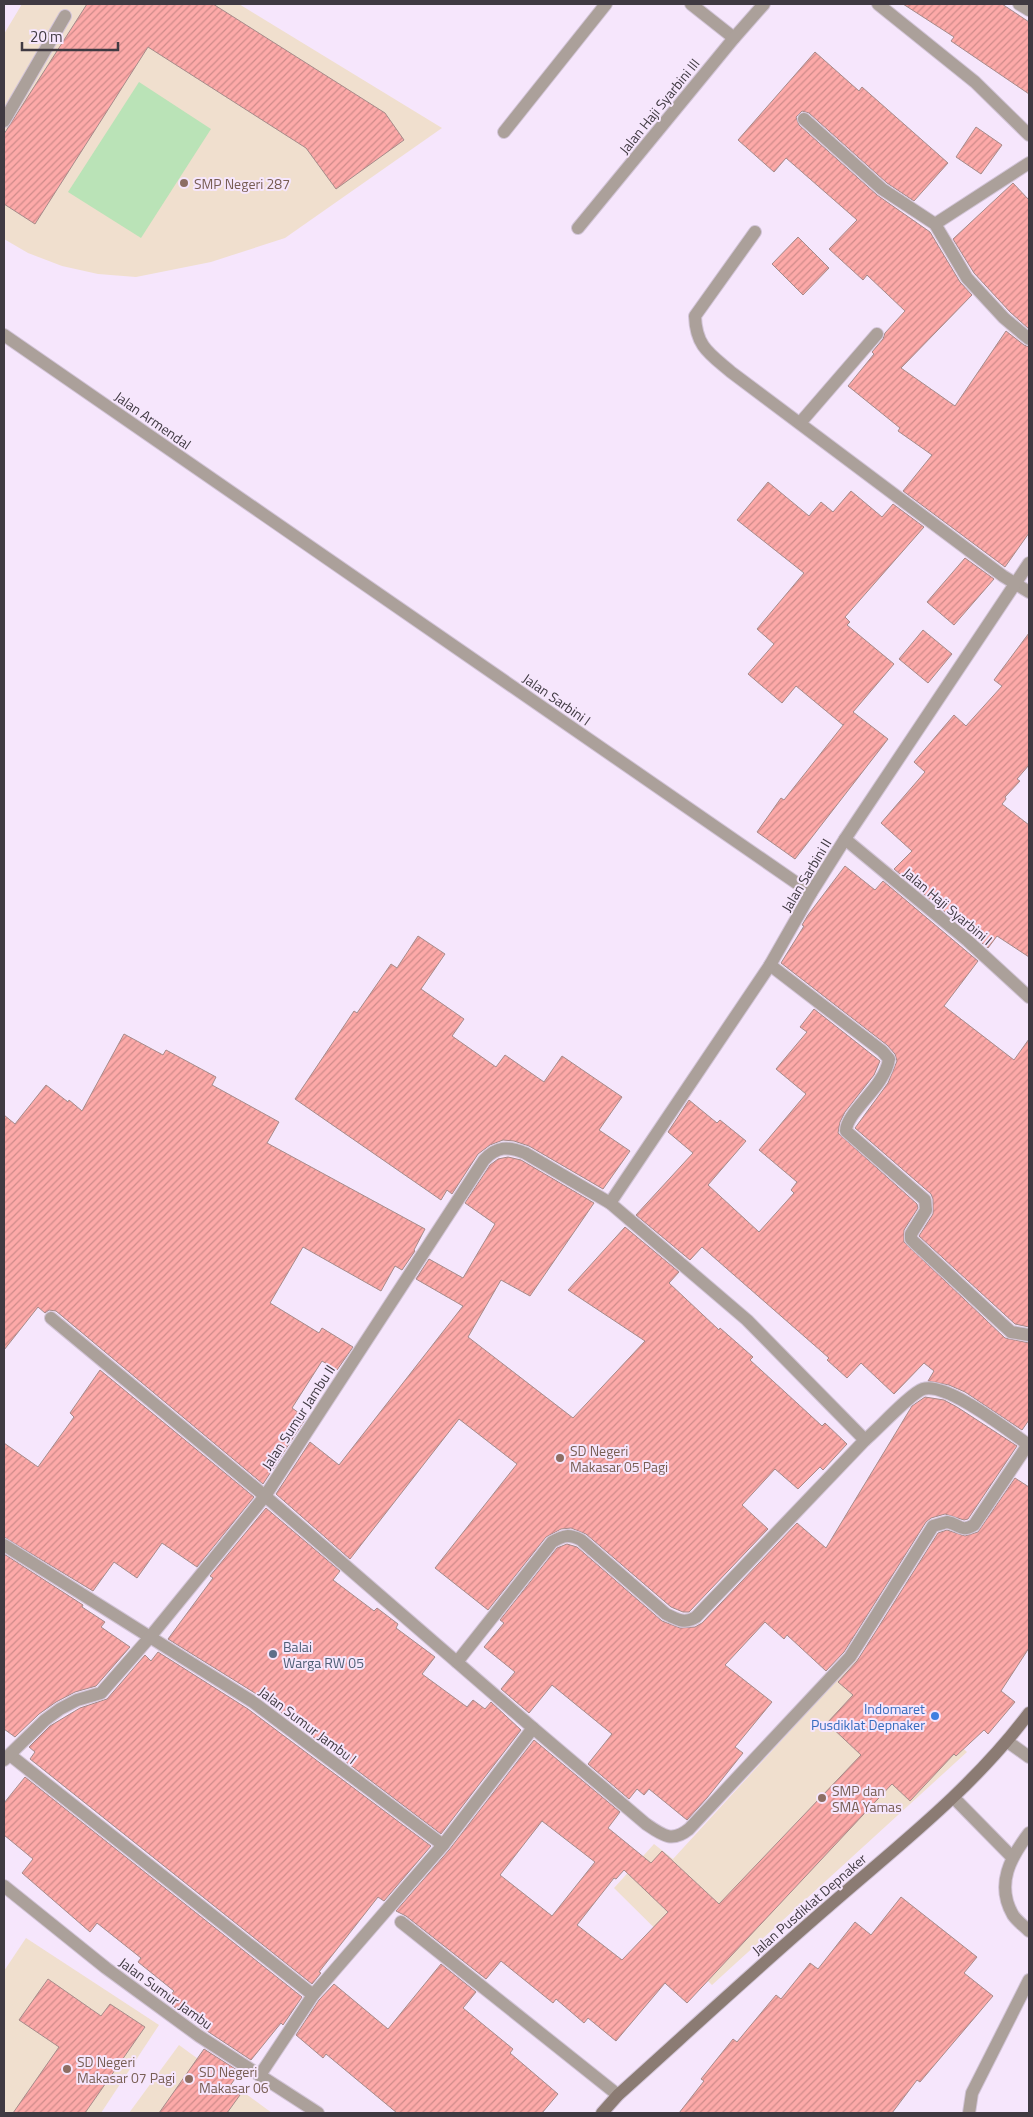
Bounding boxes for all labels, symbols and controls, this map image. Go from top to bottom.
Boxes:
scale bar [22,20,119,52]
text: 20 m [30,25,63,48]
street label: Jalan Haji Syarbini III [614,54,704,158]
place label: SMP Negeri 287 [194,173,290,194]
marker: SMP Negeri 287 [178,177,190,189]
street label: Jalan Armendal [111,386,195,454]
street label: Jalan Sarbini I [519,668,595,730]
street label: Jalan Sarbini II [776,834,836,916]
street label: Jalan Haji Syarbini I [899,862,997,950]
street label: Jalan Sumur Jambu II [256,1360,340,1474]
place label: SD Negeri Makasar 05 Pagi [570,1440,668,1477]
marker: SD Negeri Makasar 05 Pagi [554,1452,566,1464]
place label: Balai Warga RW 05 [283,1636,364,1673]
marker: Balai Warga RW 05 [267,1648,279,1660]
street label: Jalan Sumur Jambu I [255,1681,361,1769]
place label: Indomaret Pusdiklat Depnaker [811,1698,925,1735]
marker: Indomaret Pusdiklat Depnaker [929,1710,941,1722]
place label: SMP dan SMA Yamas [832,1780,902,1817]
marker: SMP dan SMA Yamas [816,1792,828,1804]
street label: Jalan Pusdiklat Depnaker [747,1848,871,1960]
street label: Jalan Sumur Jambu [115,1952,217,2034]
place label: SD Negeri Makasar 07 Pagi [77,2051,175,2088]
place label: SD Negeri Makasar 06 [199,2061,269,2098]
marker: SD Negeri Makasar 07 Pagi [61,2063,73,2075]
marker: SD Negeri Makasar 06 [183,2073,195,2085]

